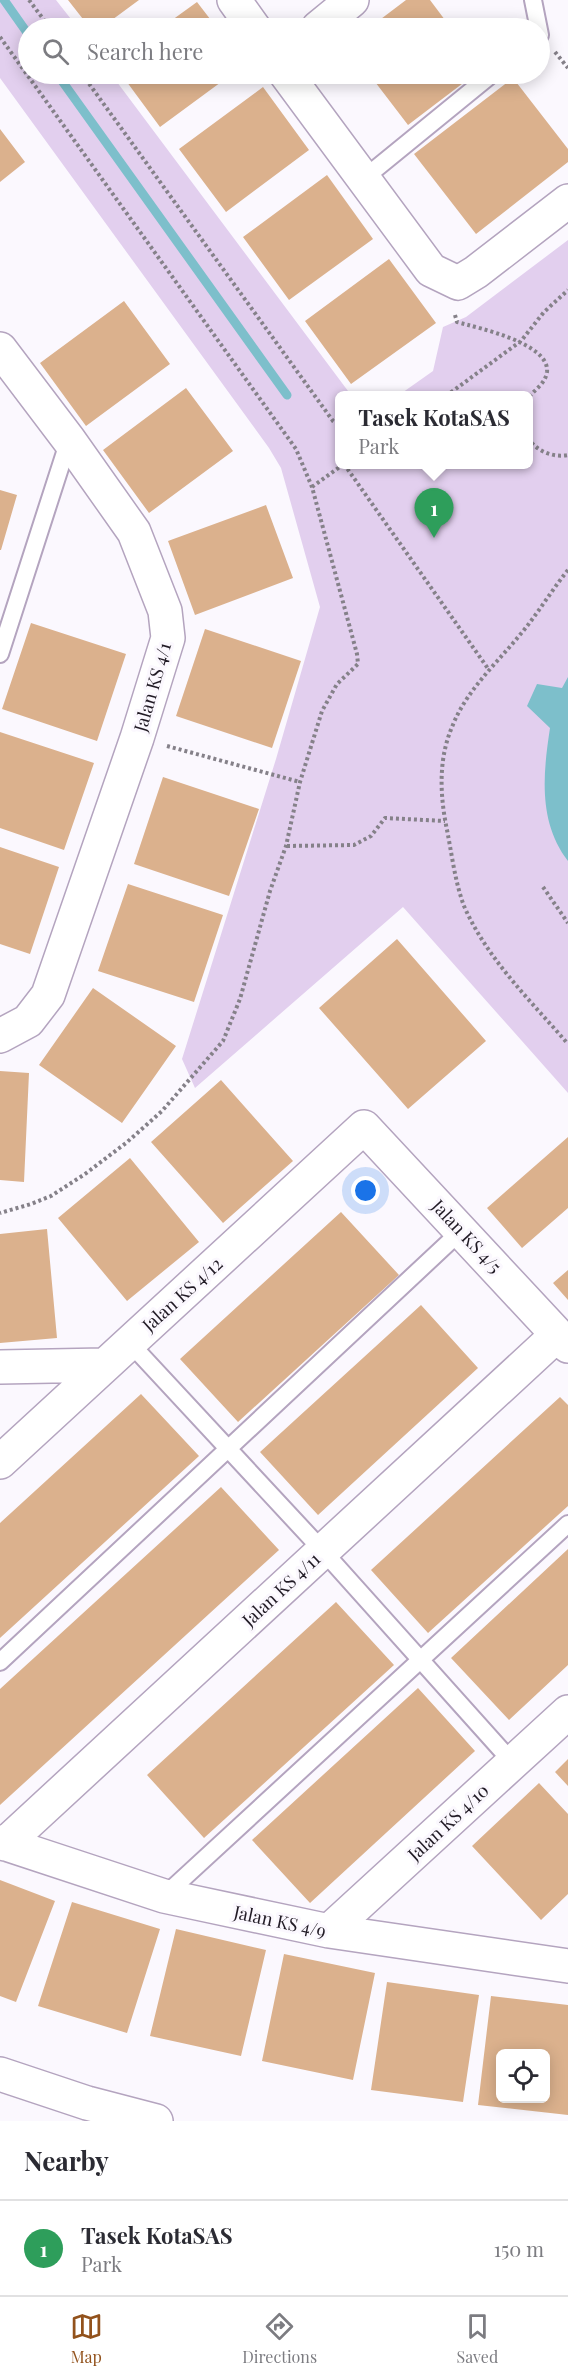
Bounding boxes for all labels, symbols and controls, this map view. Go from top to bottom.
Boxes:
search box [18,18,550,84]
icon: search [39,35,72,68]
text: Search here [87,36,203,66]
popup [335,391,533,469]
text: Tasek KotaSAS [358,402,510,432]
text: Park [358,432,399,459]
pin: 1 [414,488,454,538]
street label: Jalan KS 4/1 [128,639,176,735]
your location [351,1176,380,1205]
street label: Jalan KS 4/5 [426,1193,507,1278]
street label: Jalan KS 4/12 [136,1252,227,1337]
street label: Jalan KS 4/11 [236,1546,325,1632]
street label: Jalan KS 4/10 [402,1778,494,1866]
street label: Jalan KS 4/9 [231,1899,328,1942]
map controls [496,2049,550,2103]
button: locate [496,2049,550,2103]
text: Nearby [24,2143,109,2178]
text: Tasek KotaSAS [81,2220,233,2250]
text: 1 [40,2235,47,2262]
text: 150 m [494,2235,544,2262]
text: Park [81,2250,122,2277]
tab: Map [70,2310,103,2367]
tab: Directions [242,2310,317,2367]
tab: Saved [457,2310,498,2367]

